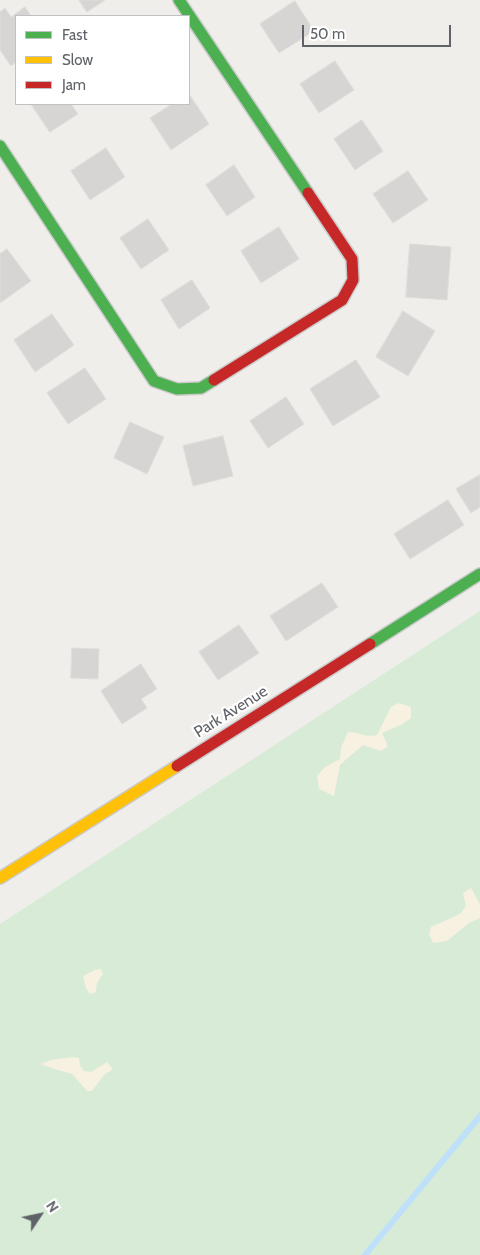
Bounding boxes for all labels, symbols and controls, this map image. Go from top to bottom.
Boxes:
legend [15,15,190,105]
scale bar [305,15,454,47]
text: 50 m [310,25,345,43]
text: Fast [62,26,87,44]
text: Slow [62,51,93,69]
text: Jam [62,76,86,94]
street label: Park Avenue [191,682,271,742]
north arrow [15,1190,65,1240]
text: N [42,1197,63,1216]

